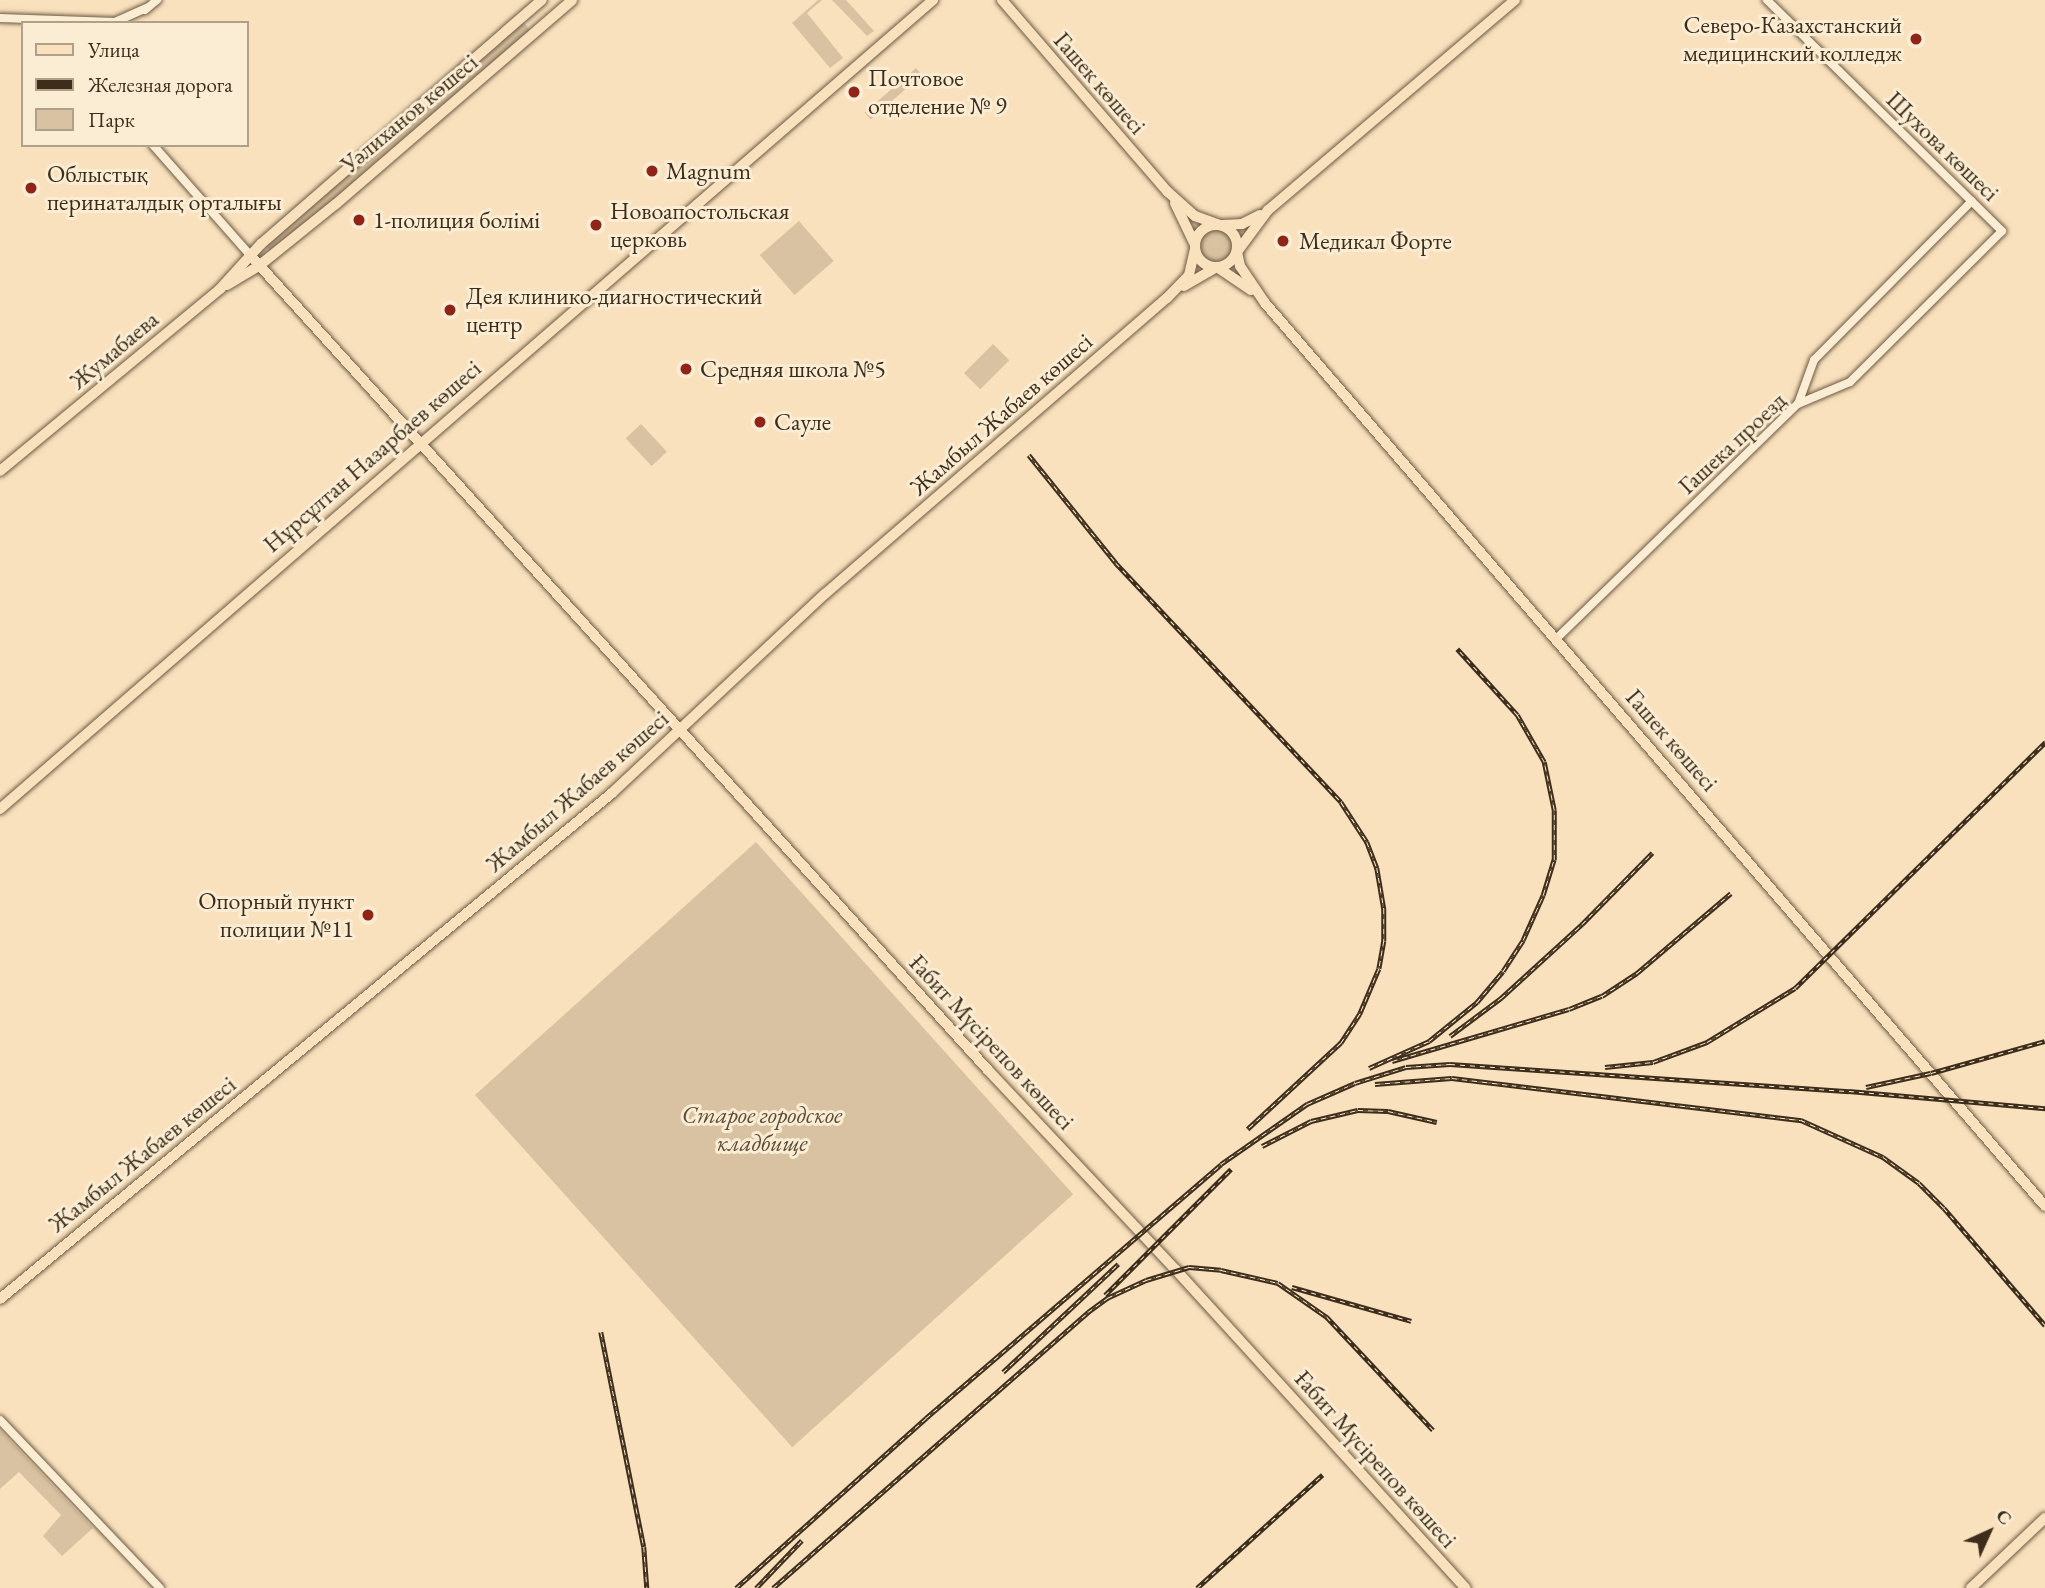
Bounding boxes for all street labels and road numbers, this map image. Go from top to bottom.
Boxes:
street label: Гашек көшесі [1048,26,1152,140]
street label: Уәлиханов көшесі [335,47,483,179]
street label: Шухова көшесі [1881,85,2005,207]
street label: Жумабаева [64,305,164,395]
street label: Жамбыл Жабаев көшесі [904,327,1098,501]
street label: Нұрсұлтан Назарбаев көшесі [257,354,487,558]
street label: Гашека проезд [1672,386,1792,500]
street label: Гашек көшесі [1620,683,1724,797]
street label: Жамбыл Жабаев көшесі [480,704,674,878]
street label: Ғабит Мүсірепов көшесі [903,948,1081,1136]
street label: Жамбыл Жабаев көшесі [43,1070,241,1238]
street label: Ғабит Мүсірепов көшесі [1289,1364,1463,1554]

